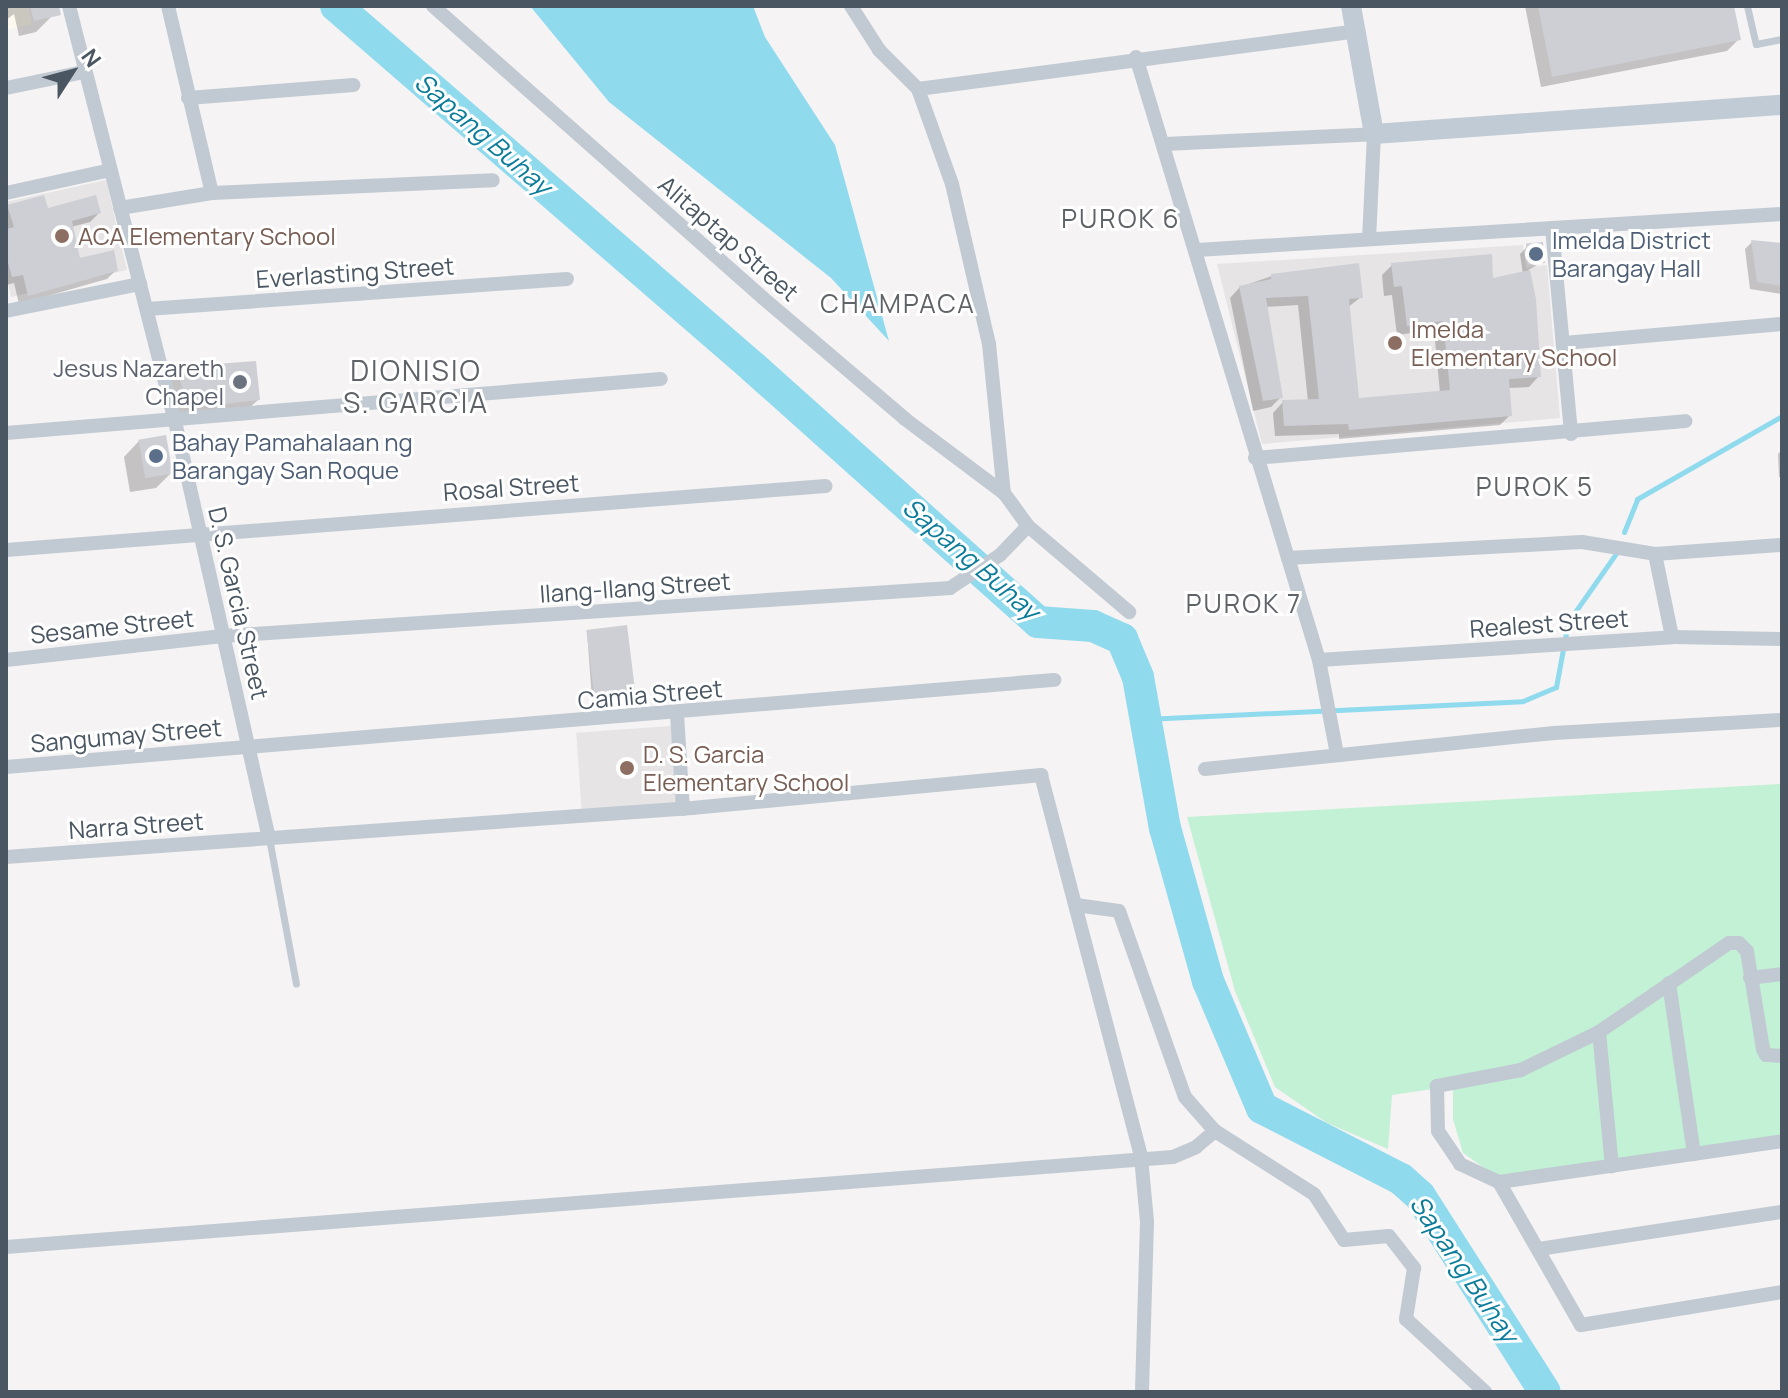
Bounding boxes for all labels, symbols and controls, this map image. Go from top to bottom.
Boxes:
north arrow [32,32,112,112]
text: N [75,43,108,73]
water label: Sapang Buhay [408,66,558,202]
street label: Alitaptap Street [653,169,805,307]
district label: PUROK 6 [1061,203,1181,235]
place label: ACA Elementary School [78,222,336,250]
place label: Imelda District Barangay Hall [1552,226,1711,282]
marker: ACA Elementary School [53,227,71,245]
marker: Imelda District Barangay Hall [1527,245,1545,263]
street label: Everlasting Street [255,251,455,293]
district label: CHAMPACA [820,288,976,320]
place label: Imelda Elementary School [1411,315,1617,371]
marker: Imelda Elementary School [1386,334,1404,352]
district label: DIONISIO S. GARCIA [343,353,489,419]
place label: Jesus Nazareth Chapel [53,354,224,410]
marker: Jesus Nazareth Chapel [231,373,249,391]
place label: Bahay Pamahalaan ng Barangay San Roque [172,428,413,484]
marker: Bahay Pamahalaan ng Barangay San Roque [147,447,165,465]
street label: Rosal Street [442,468,580,506]
district label: PUROK 5 [1476,471,1594,503]
water label: Sapang Buhay [896,491,1046,627]
street label: D. S. Garcia Street [203,504,275,702]
street label: Ilang-Ilang Street [539,566,731,608]
district label: PUROK 7 [1186,588,1302,620]
street label: Sesame Street [29,603,195,649]
street label: Realest Street [1468,603,1630,643]
street label: Camia Street [576,673,724,715]
street label: Sangumay Street [29,712,223,758]
place label: D. S. Garcia Elementary School [643,740,849,796]
marker: D. S. Garcia Elementary School [618,759,636,777]
street label: Narra Street [68,806,204,844]
water label: Sapang Buhay [1403,1190,1525,1348]

